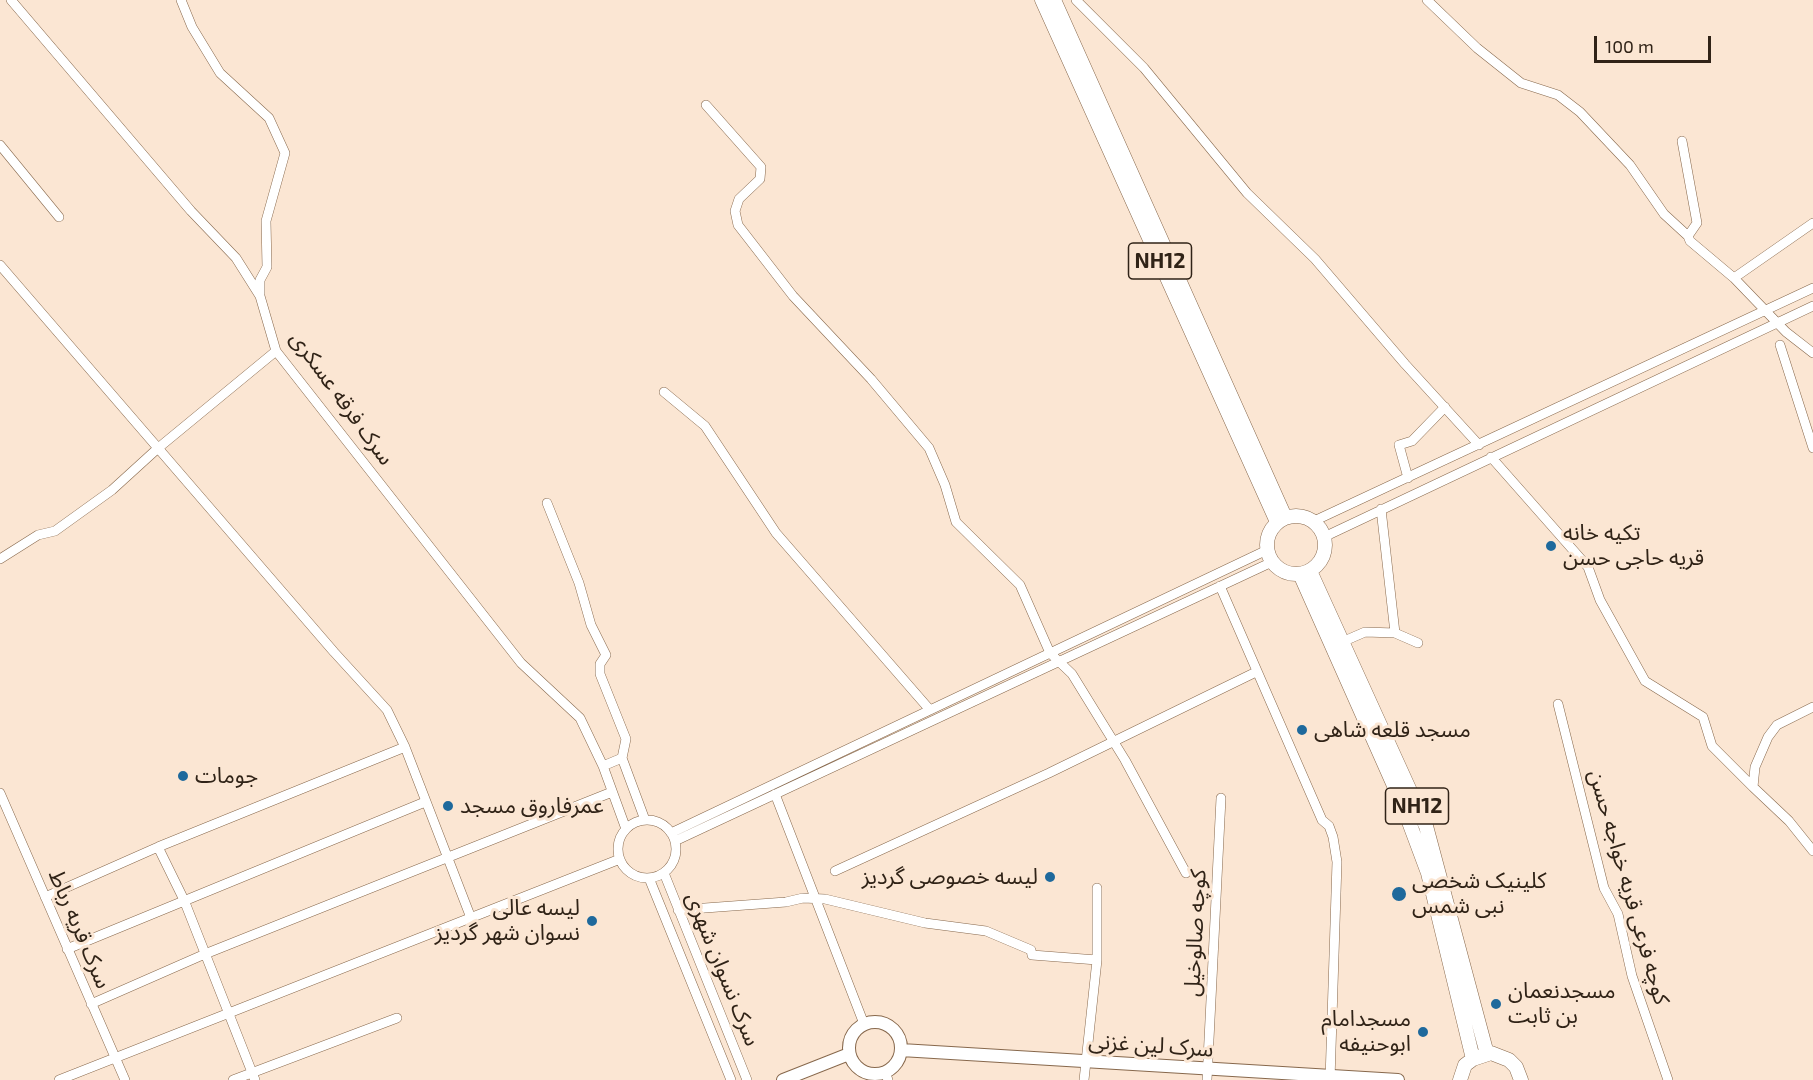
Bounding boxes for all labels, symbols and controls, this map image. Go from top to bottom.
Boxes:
scale bar [1597,24,1714,62]
text: 100 m [1605,35,1654,57]
road number: NH12 [1128,243,1192,279]
street label: سرک فرقه عسکری [285,326,399,470]
place label: تکیه خانه قریه حاجی حسن [1563,520,1704,572]
marker: تکیه خانه قریه حاجی حسن [1544,539,1558,553]
place label: مسجد قلعه شاهی [1314,717,1471,743]
marker: مسجد قلعه شاهی [1295,723,1309,737]
place label: جومات [195,763,258,789]
street label: کوچه فرعی قریه خواجه حسن [1583,767,1675,1007]
marker: جومات [176,769,190,783]
road number: NH12 [1386,788,1448,824]
place label: عمرفاروق مسجد [460,793,604,819]
marker: عمرفاروق مسجد [441,799,455,813]
place label: لیسه خصوصی گردیز [862,864,1038,890]
street label: سرک قریه رباط [43,866,117,992]
place label: کلینیک شخصی نبی شمس [1412,868,1546,920]
street label: کوچه صالوخیل [1178,869,1212,997]
marker: لیسه خصوصی گردیز [1043,870,1057,884]
marker: کلینیک شخصی نبی شمس [1390,885,1408,903]
street label: سرک نسوان شهری [680,888,766,1050]
place label: لیسه عالی نسوان شهر گردیز [435,895,580,946]
marker: لیسه عالی نسوان شهر گردیز [585,914,599,928]
place label: مسجدنعمان بن ثابت [1508,978,1616,1030]
marker: مسجدنعمان بن ثابت [1489,997,1503,1011]
place label: مسجدامام ابوحنیفه [1321,1006,1411,1058]
marker: مسجدامام ابوحنیفه [1416,1025,1430,1039]
street label: سرک لین غزنی [1088,1027,1214,1063]

